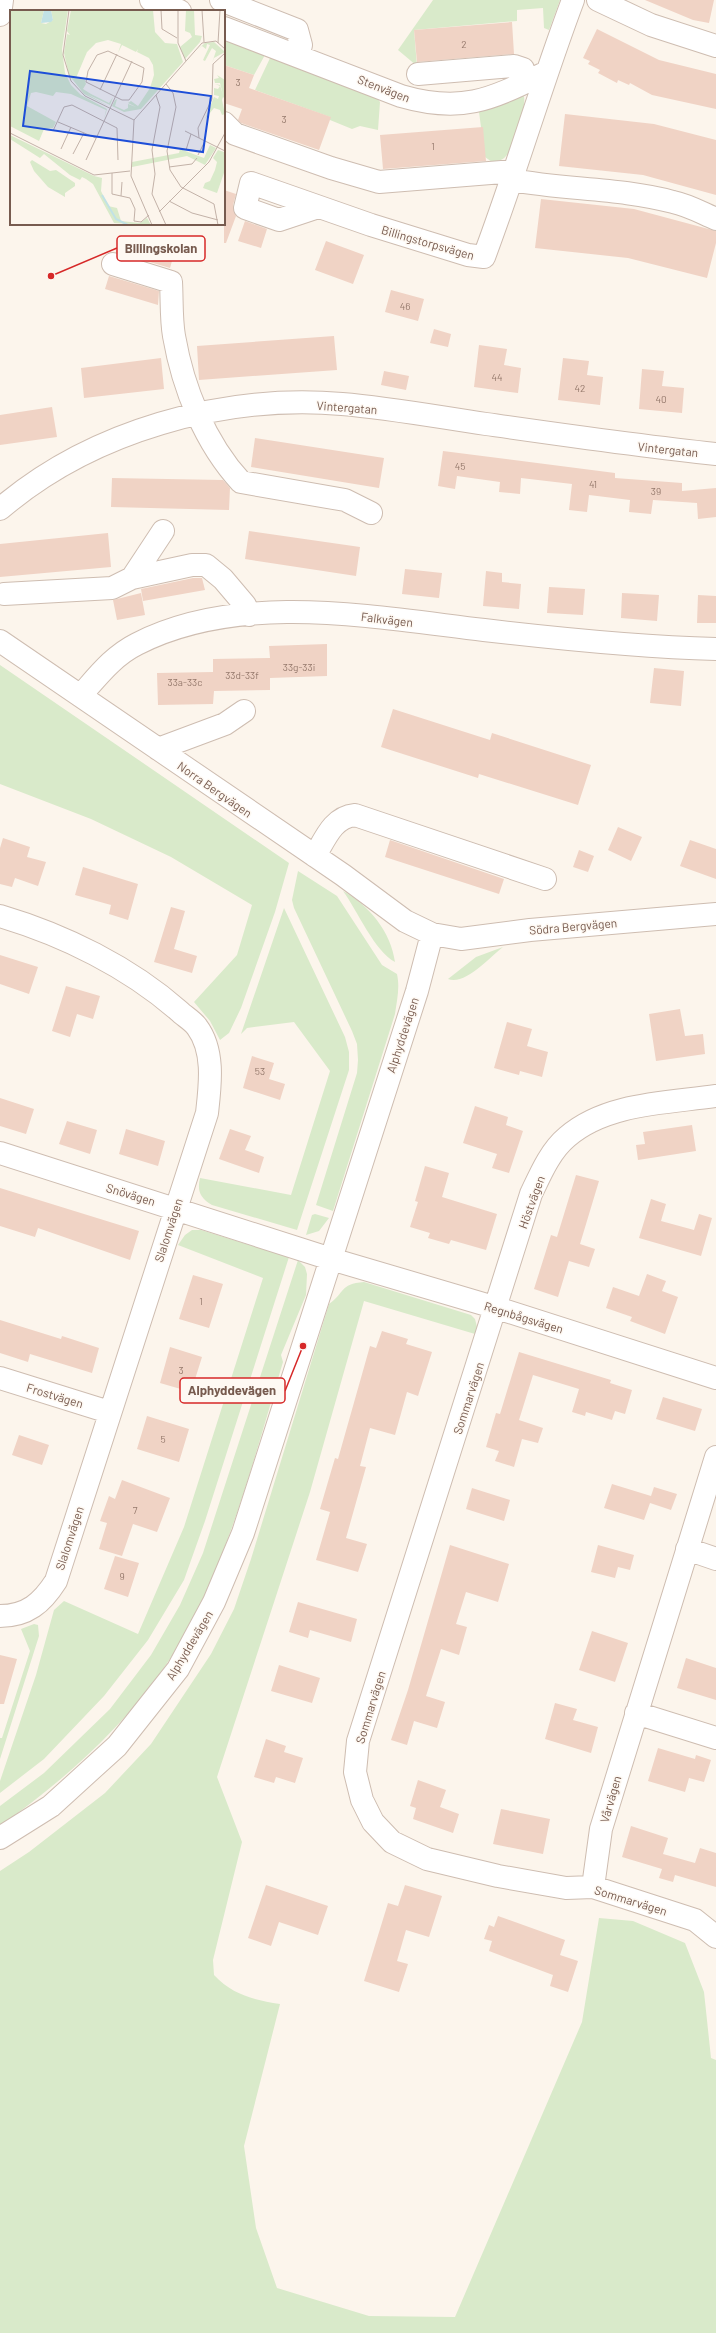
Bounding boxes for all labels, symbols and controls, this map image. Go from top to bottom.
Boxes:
inset map [10,10,225,225]
house number: 2 [461,38,467,50]
street label: Stenvägen [356,72,412,104]
house number: 3 [235,76,241,88]
house number: 3 [281,113,287,125]
house number: 1 [431,140,435,152]
street label: Billingstorpsvägen [380,222,476,262]
callout: Billingskolan [117,236,205,261]
text: Billingskolan [125,240,197,256]
house number: 46 [400,300,410,312]
house number: 44 [491,371,503,383]
house number: 42 [575,382,585,394]
house number: 40 [655,393,667,405]
street label: Vintergatan [316,398,378,416]
street label: Vintergatan [637,439,699,459]
house number: 45 [455,460,465,472]
house number: 41 [589,478,597,490]
house number: 39 [651,485,661,497]
street label: Falkvägen [360,609,414,629]
house number: 33g-33i [283,661,315,673]
house number: 33d-33f [225,669,259,681]
house number: 33a-33c [168,676,202,688]
street label: Norra Bergvägen [175,758,255,820]
street label: Södra Bergvägen [528,915,618,937]
street label: Alphyddevägen [383,995,421,1075]
house number: 53 [255,1065,265,1077]
street label: Höstvägen [515,1174,547,1230]
street label: Snövägen [105,1180,157,1208]
street label: Slalomvägen [151,1196,185,1264]
house number: 1 [199,1295,203,1307]
street label: Regnbågsvägen [483,1298,565,1336]
street label: Sommarvägen [450,1360,486,1436]
house number: 3 [178,1364,184,1376]
callout: Alphyddevägen [180,1378,285,1403]
street label: Frostvägen [25,1380,85,1410]
text: Alphyddevägen [188,1382,276,1398]
house number: 5 [160,1433,166,1445]
street label: Slalomvägen [52,1504,86,1572]
house number: 7 [133,1504,138,1516]
house number: 9 [119,1570,125,1582]
street label: Alphyddevägen [163,1608,215,1682]
street label: Sommarvägen [352,1669,388,1745]
street label: Vårvägen [597,1774,623,1824]
street label: Sommarvägen [593,1882,669,1918]

